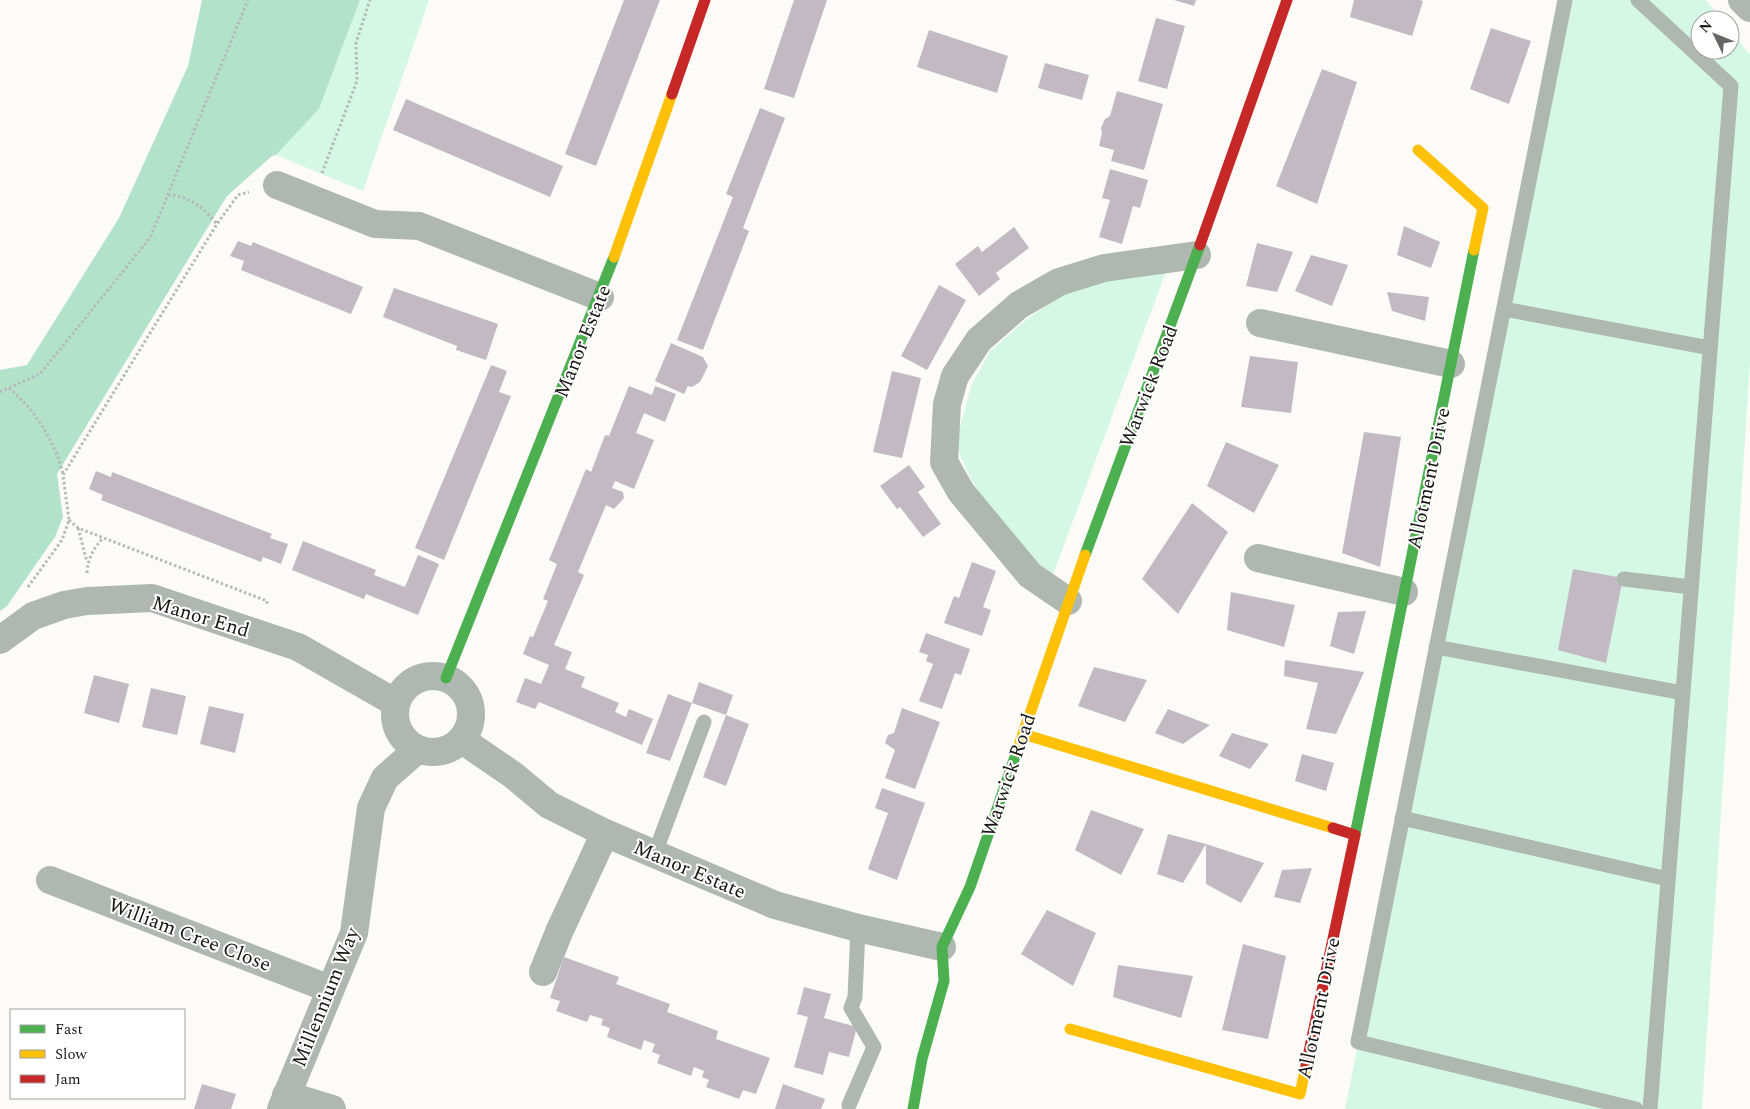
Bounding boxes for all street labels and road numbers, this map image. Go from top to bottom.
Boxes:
street label: Manor Estate [547,280,619,402]
street label: Warwick Road [1112,321,1186,452]
street label: Allotment Drive [1399,405,1459,552]
street label: Manor End [148,588,253,646]
street label: Warwick Road [974,709,1044,841]
street label: Manor Estate [629,833,750,907]
street label: William Cree Close [104,890,275,980]
street label: Millennium Way [284,922,368,1072]
street label: Allotment Drive [1289,935,1349,1082]

